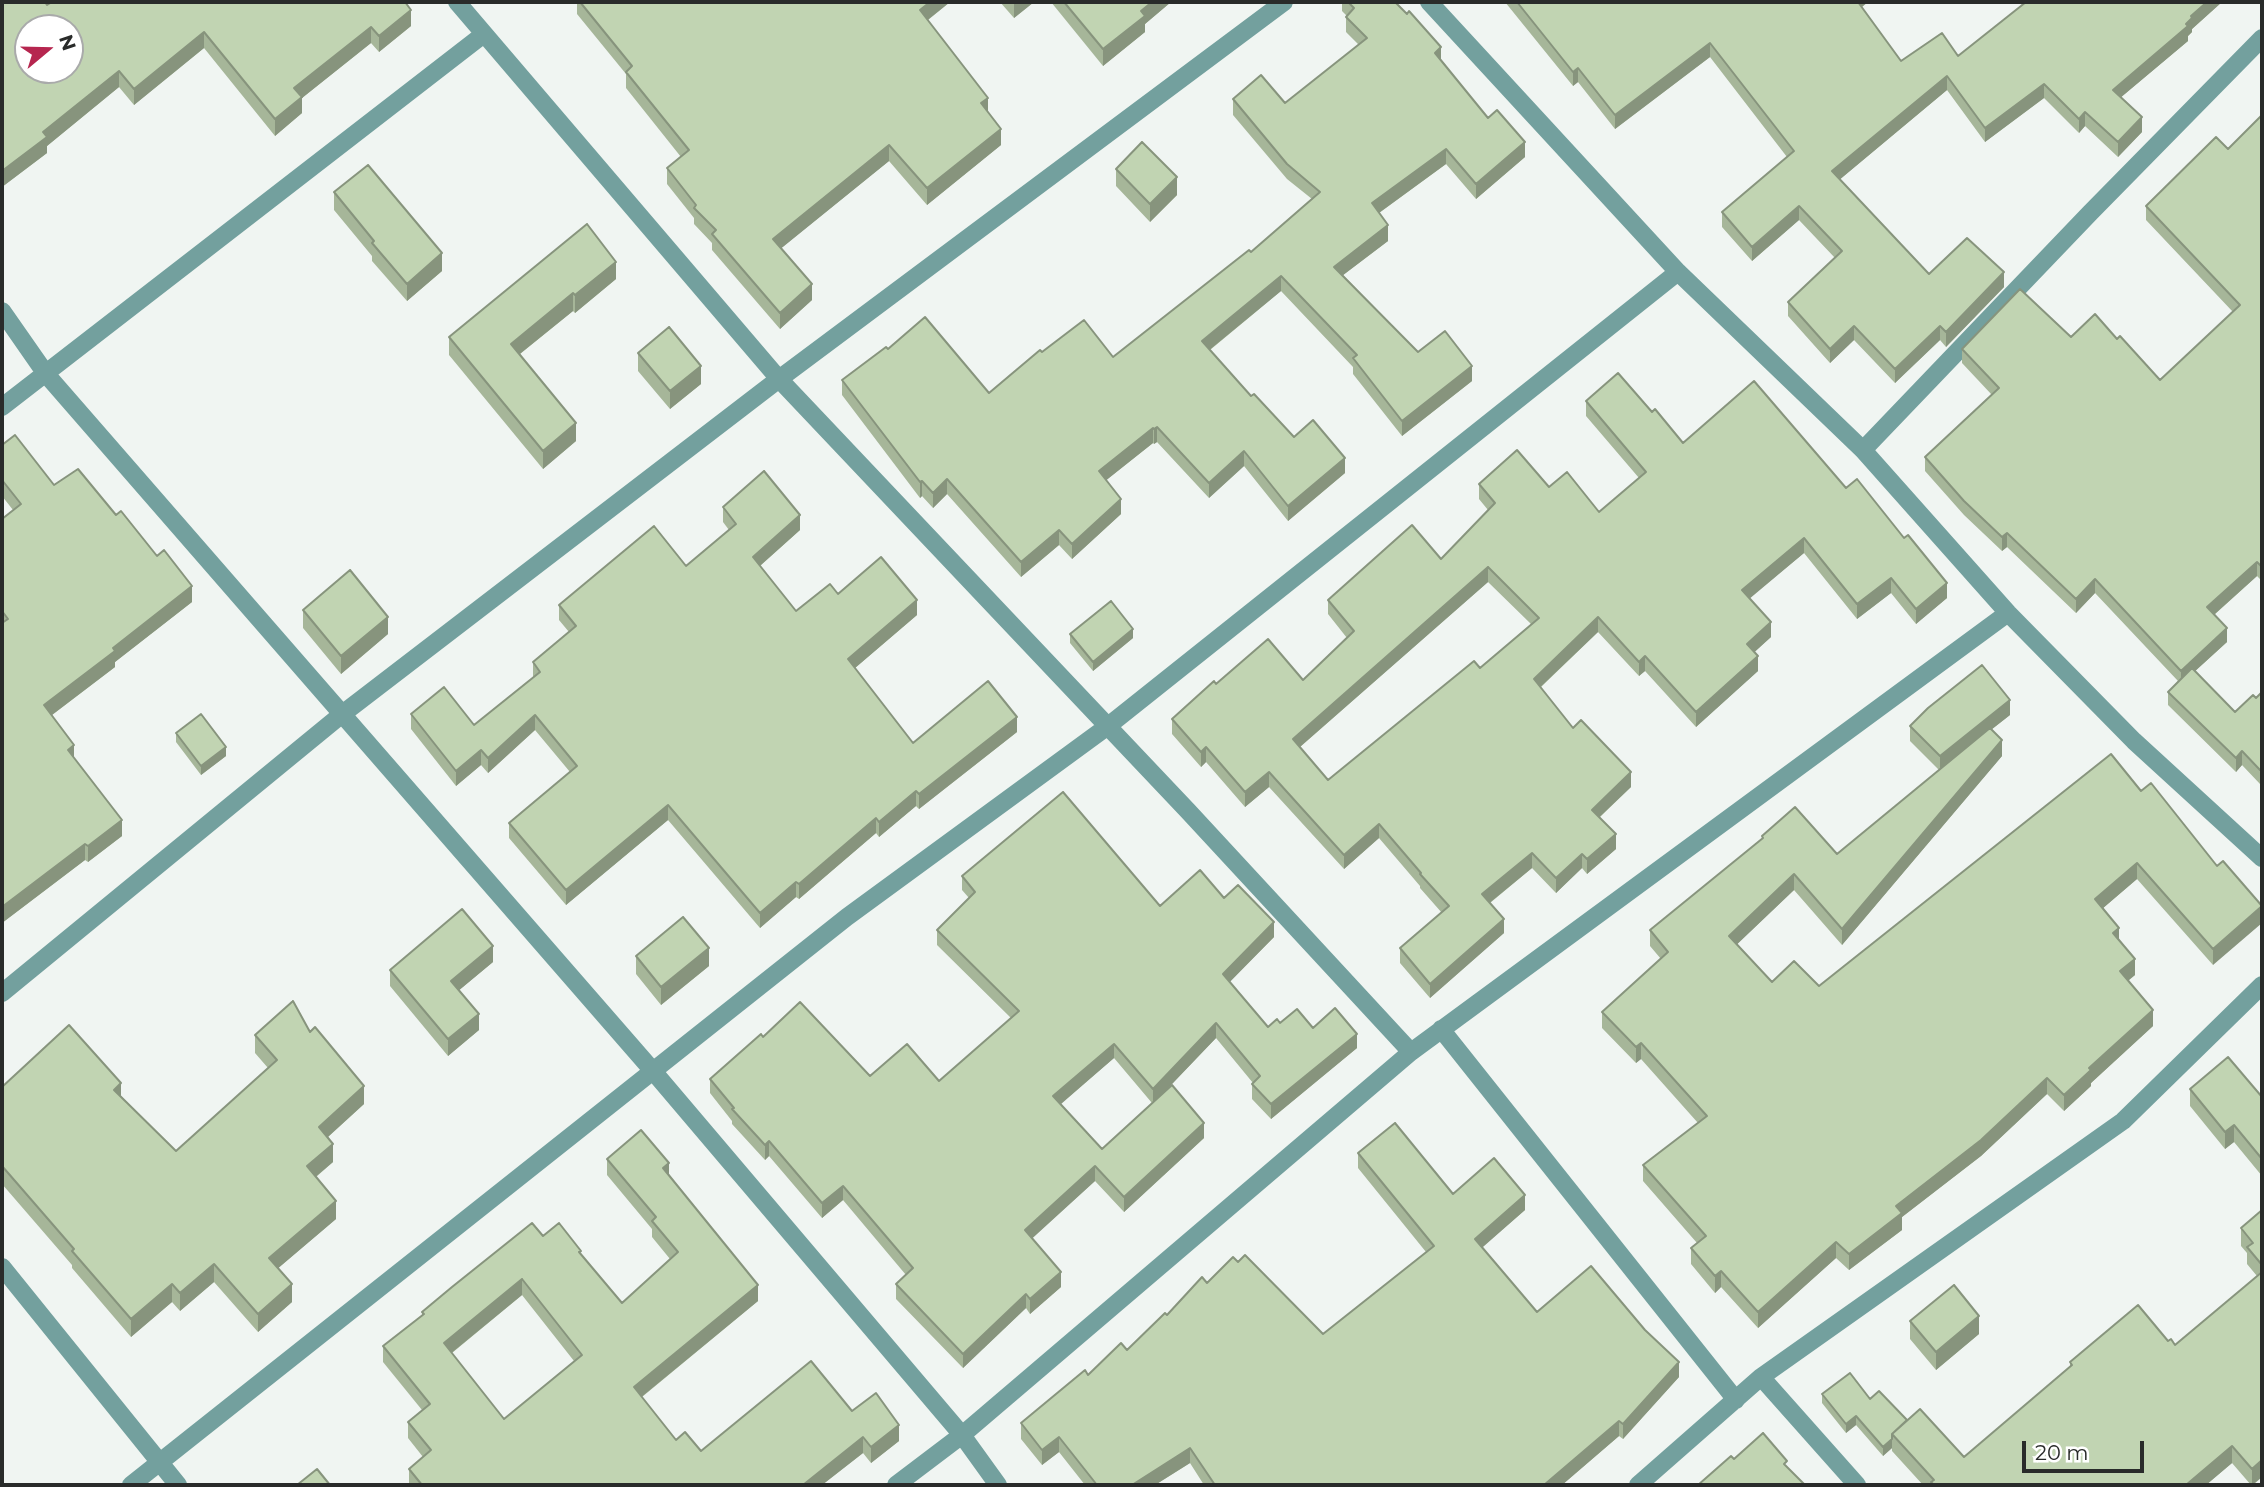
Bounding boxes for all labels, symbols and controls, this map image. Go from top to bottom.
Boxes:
north arrow [14,14,84,84]
text: N [54,32,81,54]
scale bar [2026,1428,2148,1472]
text: 20 m [2035,1440,2089,1465]

